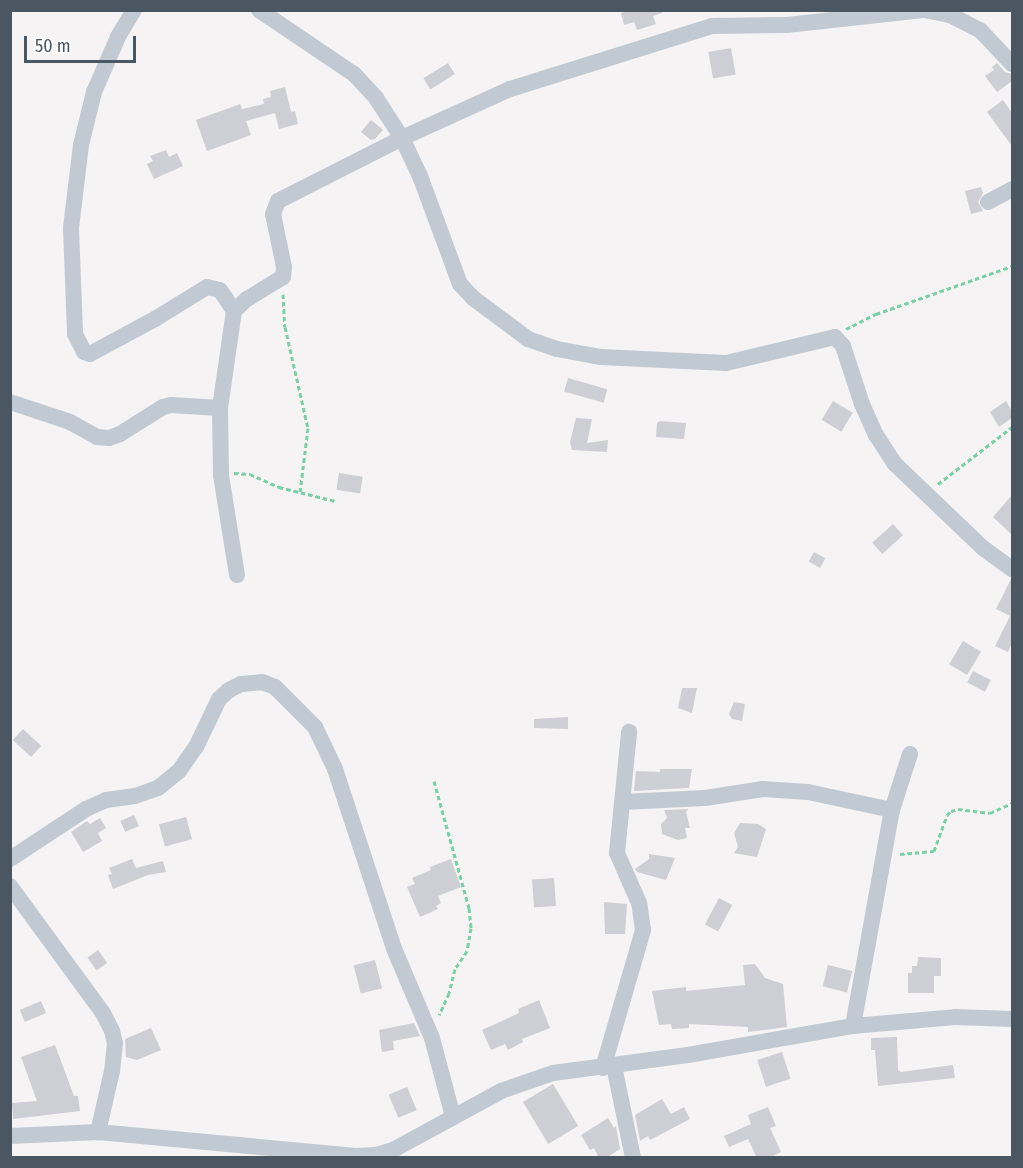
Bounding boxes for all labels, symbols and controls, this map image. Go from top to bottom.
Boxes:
scale bar [27,24,140,62]
text: 50 m [35,35,71,57]

